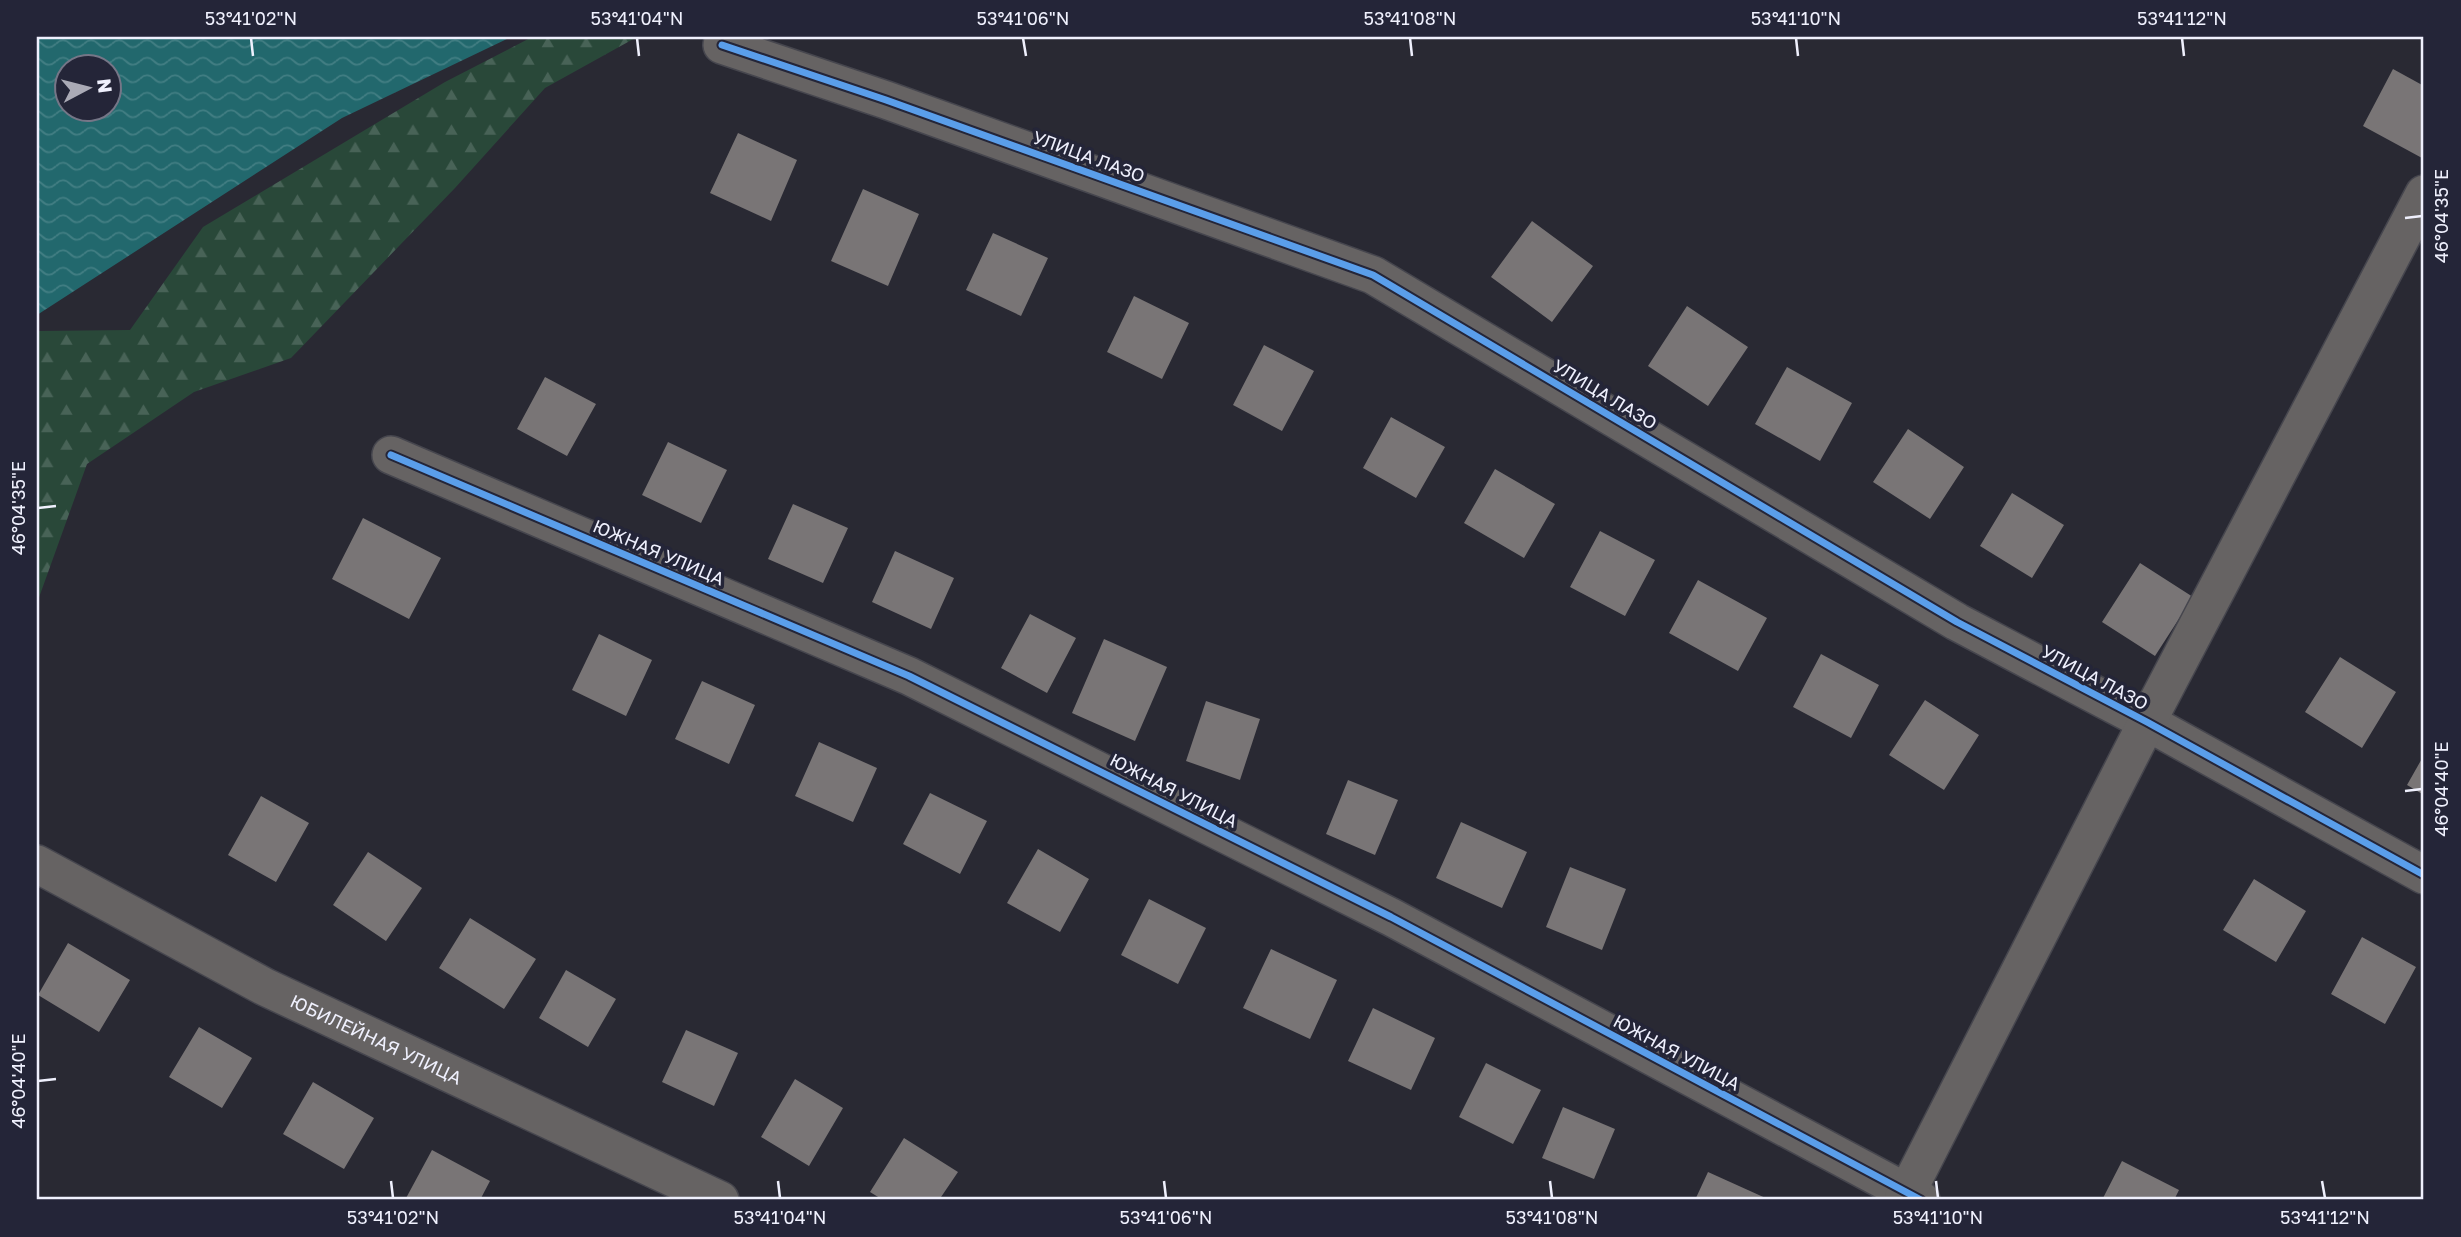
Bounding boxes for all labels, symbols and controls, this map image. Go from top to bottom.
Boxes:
text: 53°41'02"N [205,7,297,29]
text: 53°41'04"N [591,7,683,29]
text: 53°41'06"N [977,7,1069,29]
text: 53°41'08"N [1364,7,1456,29]
text: 53°41'10"N [1751,7,1841,29]
text: 53°41'12"N [2137,7,2227,29]
north arrow [52,52,122,122]
text: N [93,77,118,94]
street label: УЛИЦА ЛАЗО [1030,126,1148,186]
text: 46°04'35"E [2430,169,2452,263]
street label: УЛИЦА ЛАЗО [1549,354,1661,434]
text: 46°04'35"E [7,461,29,555]
street label: ЮЖНАЯ УЛИЦА [590,514,728,590]
street label: УЛИЦА ЛАЗО [2038,640,2152,714]
text: 46°04'40"E [2430,741,2452,837]
street label: ЮЖНАЯ УЛИЦА [1106,748,1242,832]
street label: ЮБИЛЕЙНАЯ УЛИЦА [287,990,466,1089]
street label: ЮЖНАЯ УЛИЦА [1610,1009,1744,1095]
text: 46°04'40"E [7,1033,29,1129]
text: 53°41'02"N [347,1206,439,1228]
text: 53°41'04"N [734,1206,826,1228]
text: 53°41'06"N [1120,1206,1212,1228]
text: 53°41'08"N [1506,1206,1598,1228]
text: 53°41'10"N [1893,1206,1983,1228]
text: 53°41'12"N [2280,1206,2370,1228]

